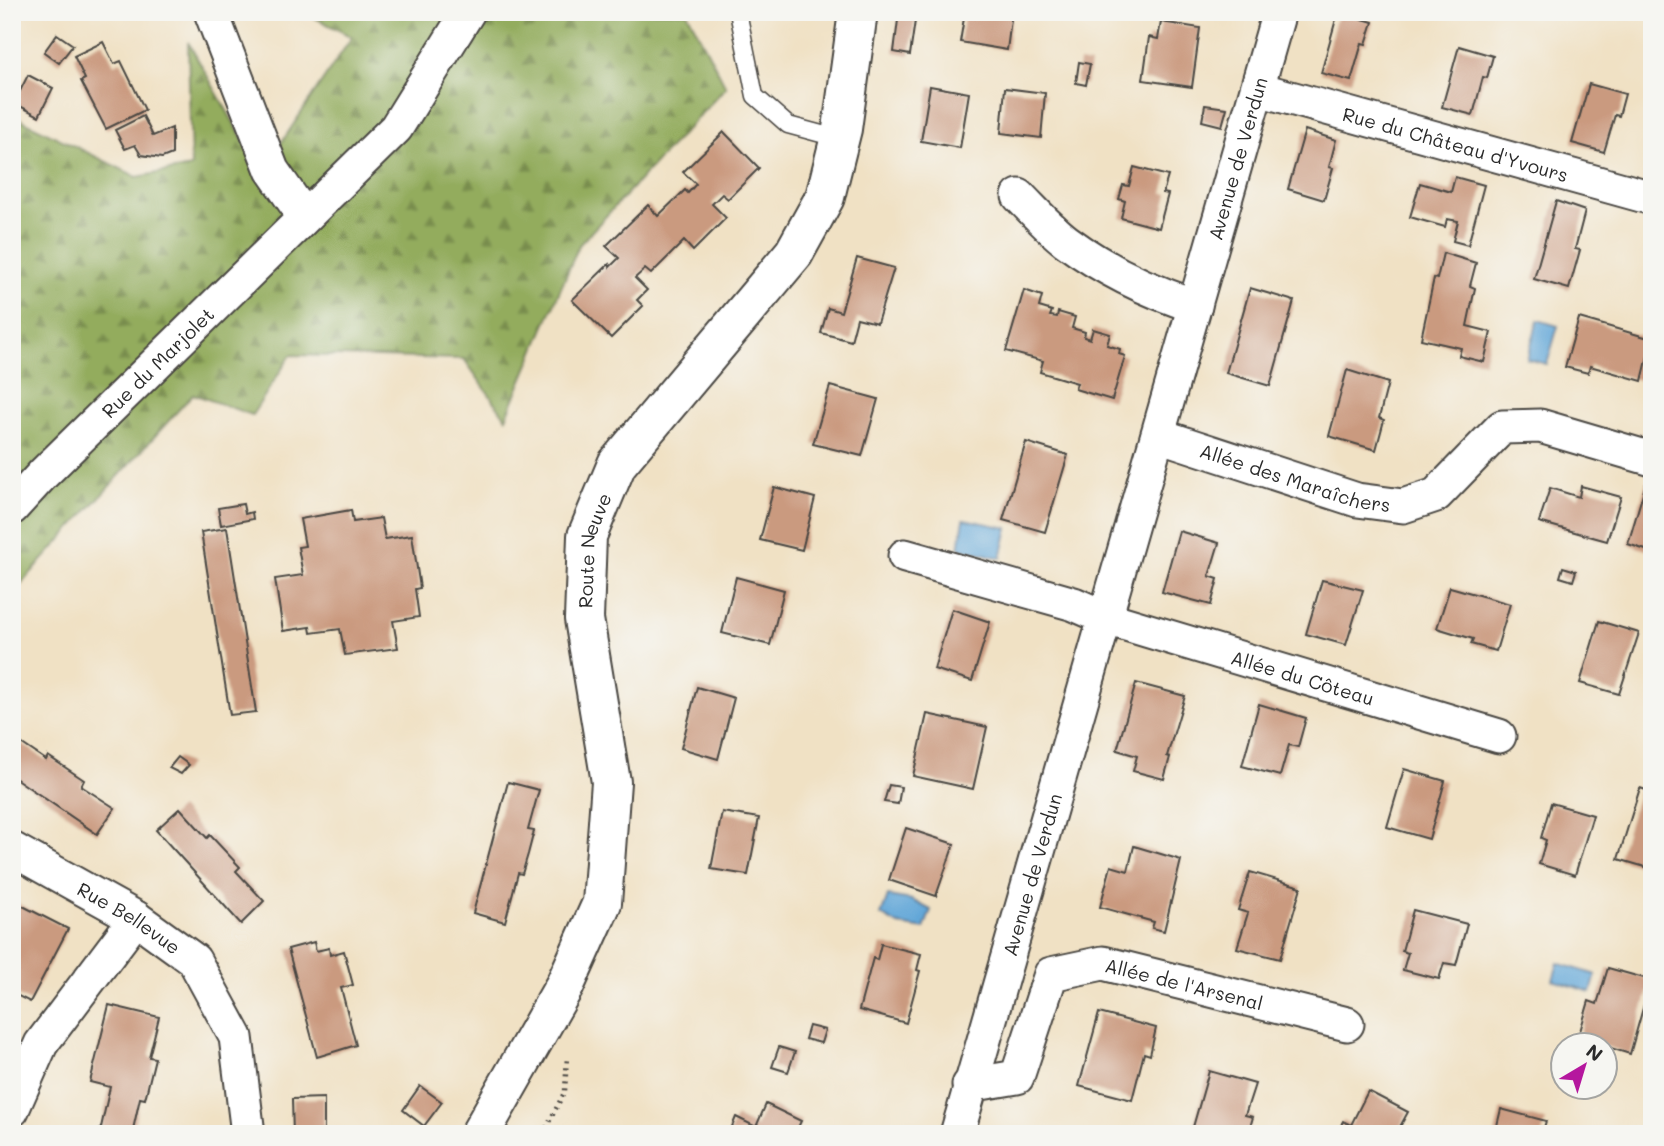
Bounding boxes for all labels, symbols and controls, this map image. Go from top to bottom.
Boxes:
street label: Avenue de Verdun [1202,74,1272,243]
street label: Rue du Château d'Yvours [1340,101,1571,187]
street label: Rue du Marjolet [96,301,219,423]
street label: Allée des Maraîchers [1197,437,1392,517]
street label: Route Neuve [572,489,616,609]
street label: Allée du Côteau [1228,644,1377,710]
street label: Avenue de Verdun [996,790,1067,959]
street label: Rue Bellevue [73,876,186,959]
street label: Allée de l'Arsenal [1103,952,1266,1015]
north arrow [1548,1030,1618,1100]
text: N [1581,1038,1608,1066]

